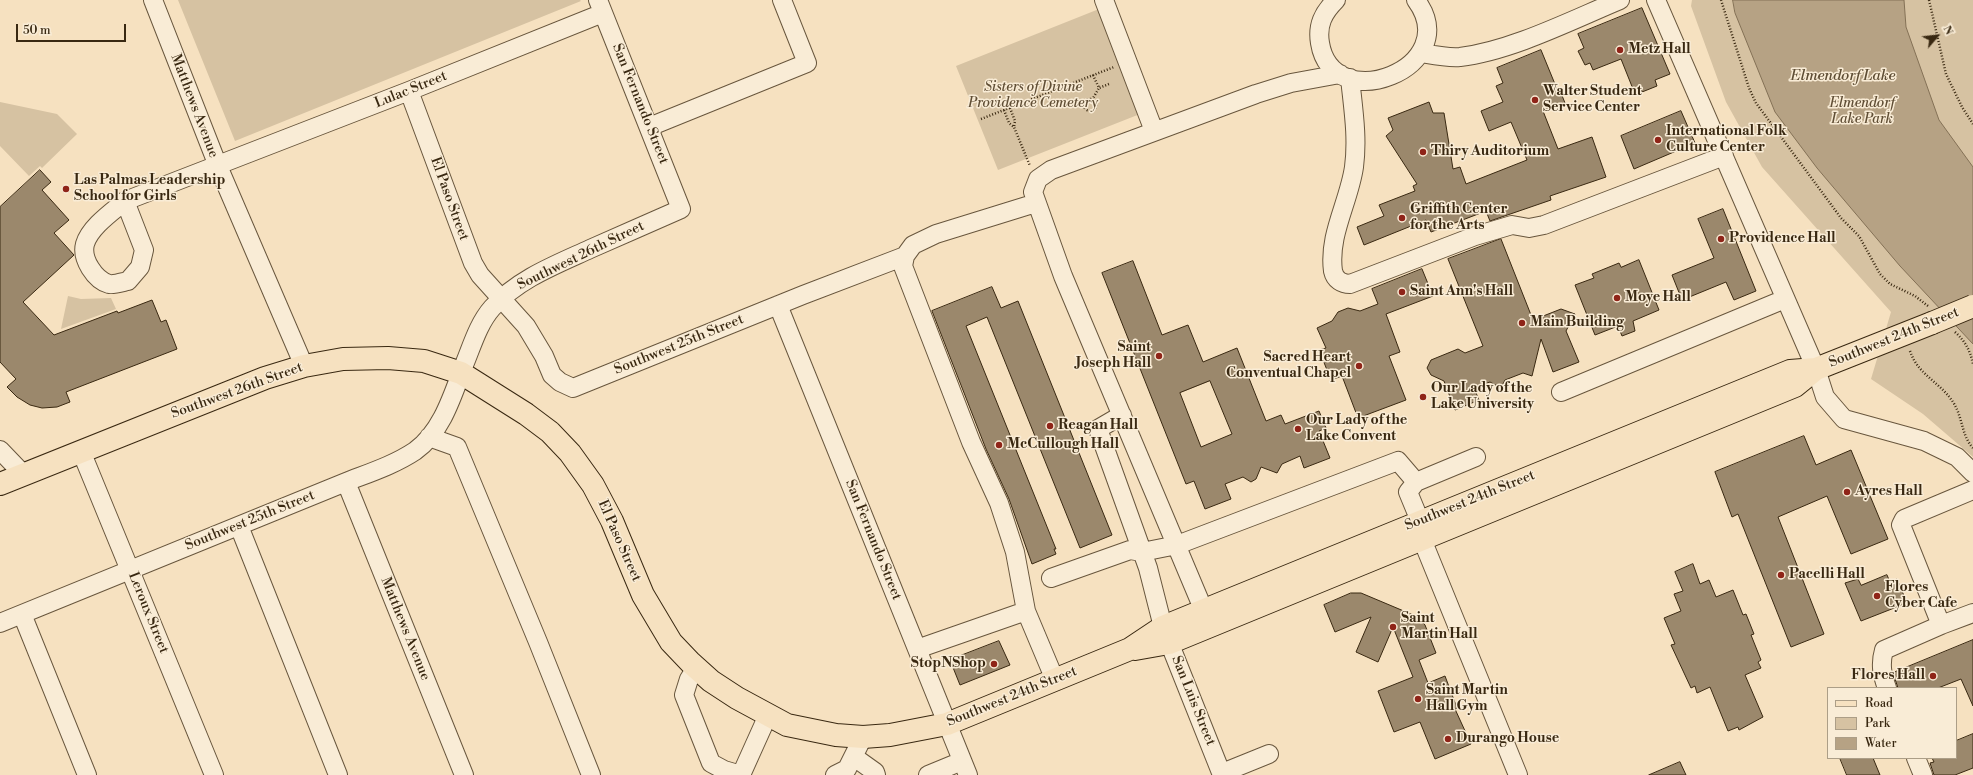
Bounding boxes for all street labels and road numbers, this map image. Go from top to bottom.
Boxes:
street label: San Fernando Street [608,41,672,167]
street label: Matthews Avenue [166,52,222,160]
street label: Lulac Street [372,68,450,112]
street label: El Paso Street [426,155,472,243]
street label: Southwest 26th Street [515,218,647,294]
street label: Southwest 24th Street [1827,304,1961,372]
street label: Southwest 25th Street [612,311,746,379]
street label: Southwest 26th Street [169,359,305,423]
street label: Southwest 24th Street [1403,467,1537,535]
street label: San Fernando Street [841,477,905,603]
street label: Southwest 25th Street [183,487,317,555]
street label: El Paso Street [594,498,644,584]
street label: Leroux Street [124,570,172,656]
street label: Matthews Avenue [377,575,433,683]
street label: San Luis Street [1167,654,1219,748]
street label: Southwest 24th Street [945,663,1079,731]

